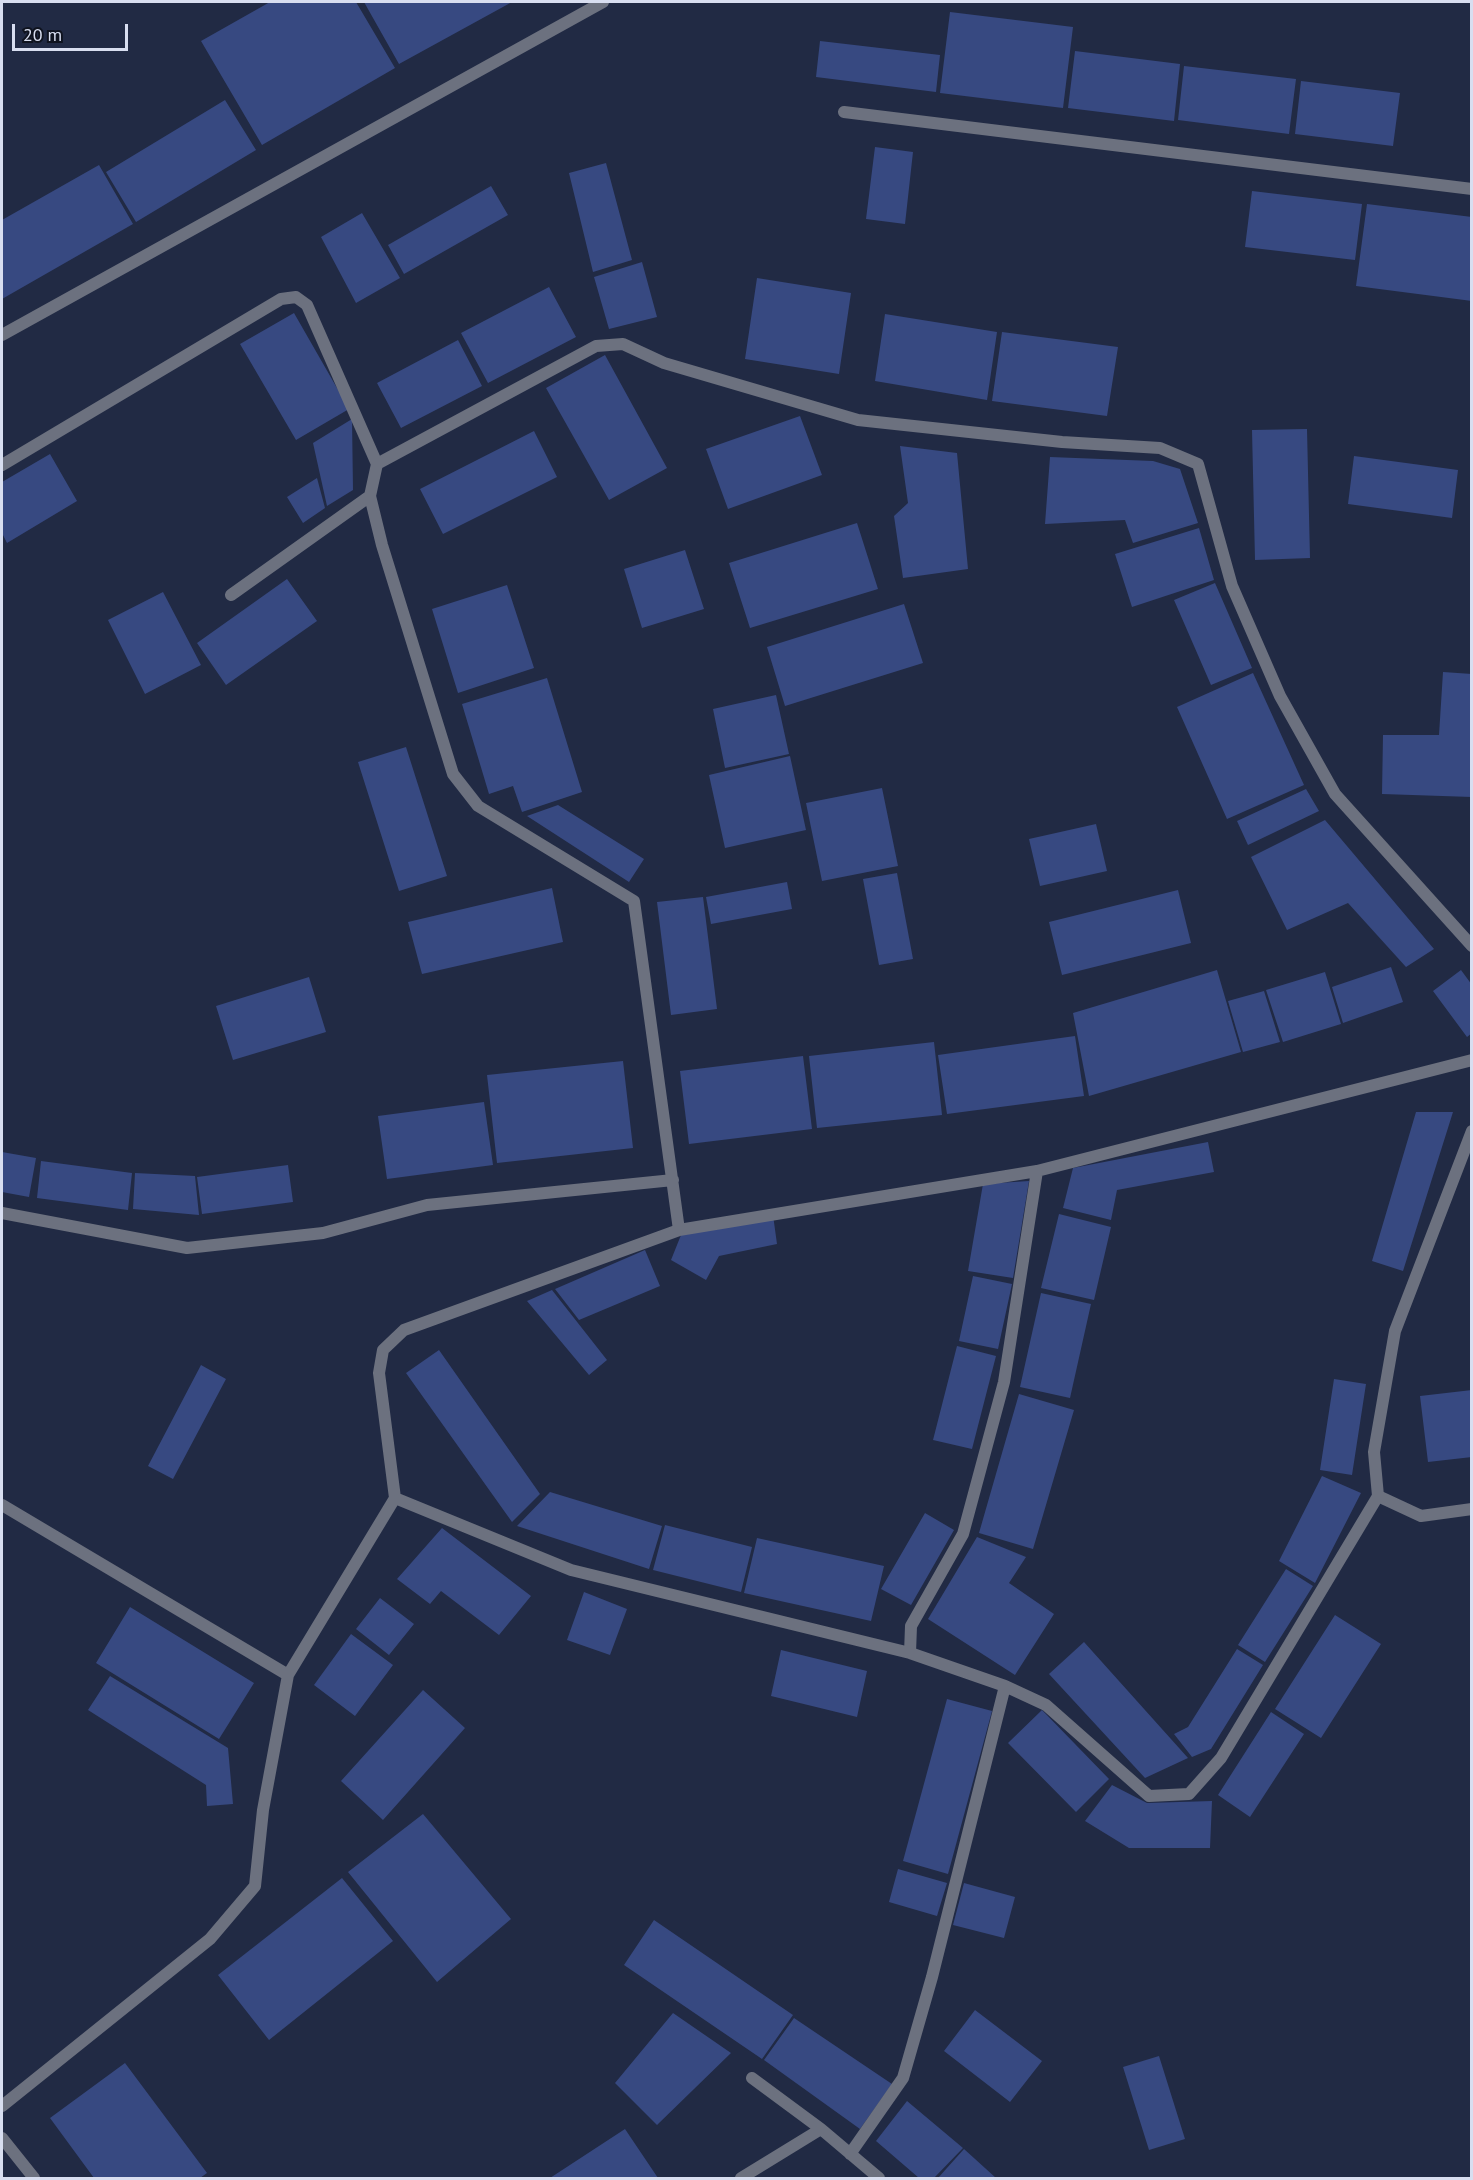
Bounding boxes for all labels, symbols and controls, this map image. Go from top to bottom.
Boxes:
scale bar [15,12,130,50]
text: 20 m [23,23,62,46]

